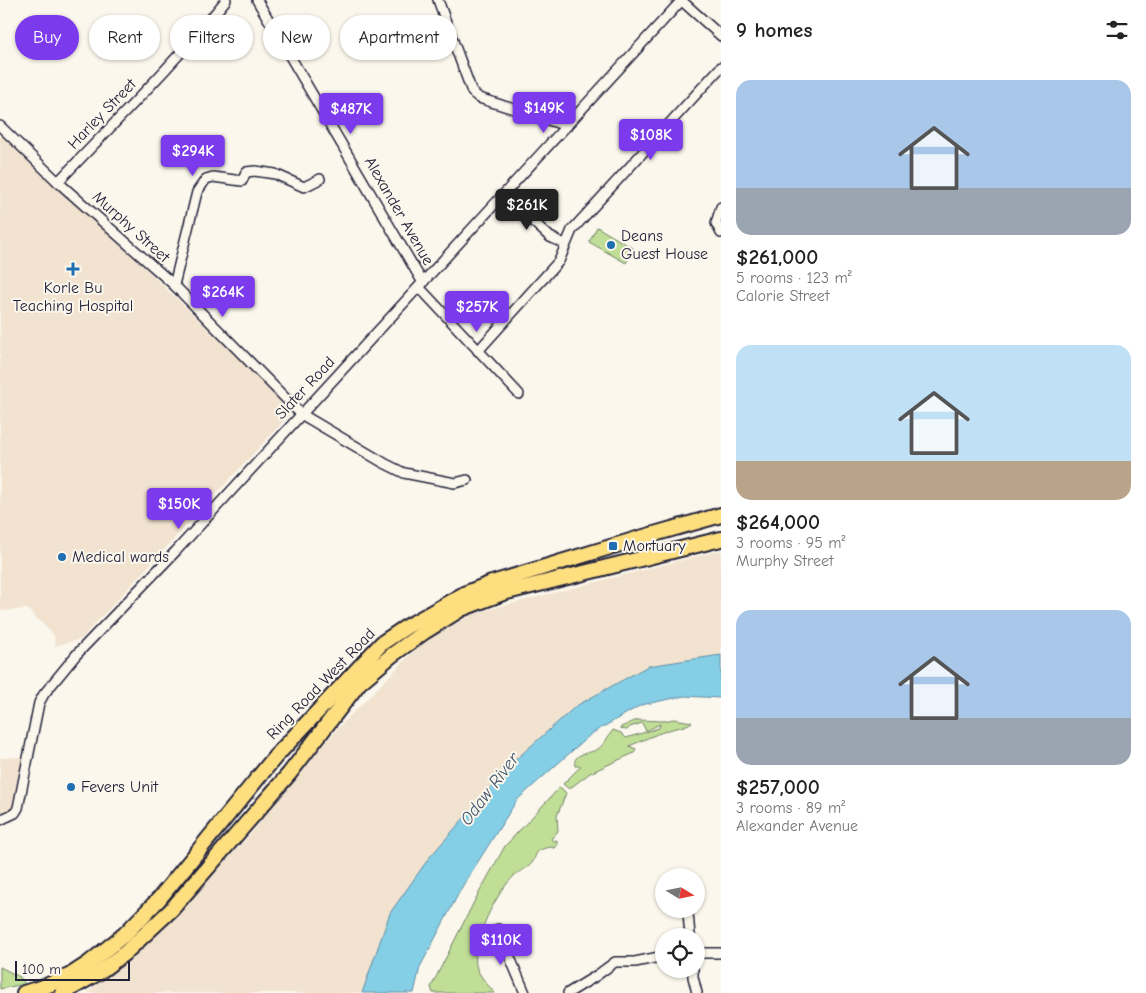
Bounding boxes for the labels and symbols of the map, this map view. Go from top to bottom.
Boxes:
street label: Harley Street [64,75,140,153]
pin: $487K [316,92,386,135]
pin: $149K [509,92,579,134]
pin: $108K [616,119,686,161]
pin: $294K [158,134,228,177]
street label: Alexander Avenue [361,154,437,268]
street label: Murphy Street [89,188,174,267]
pin: $261K [492,188,562,231]
place label: Deans Guest House [621,227,708,263]
marker: Deans Guest House [605,239,617,251]
marker: Korle Bu Teaching Hospital [66,262,80,276]
pin: $264K [188,276,258,318]
place label: Korle Bu Teaching Hospital [13,279,133,315]
pin: $257K [442,290,512,333]
street label: Slater Road [271,353,339,423]
pin: $150K [144,488,214,530]
place label: Mortuary [623,537,687,555]
marker: Mortuary [607,540,619,552]
place label: Medical wards [72,548,169,566]
marker: Medical wards [56,551,68,563]
street label: Ring Road West Road [263,625,379,743]
water label: Odaw River [456,748,525,829]
place label: Fevers Unit [81,778,159,796]
marker: Fevers Unit [65,781,77,793]
north arrow [655,868,705,918]
pin: $110K [466,924,536,966]
scale bar [15,958,130,981]

